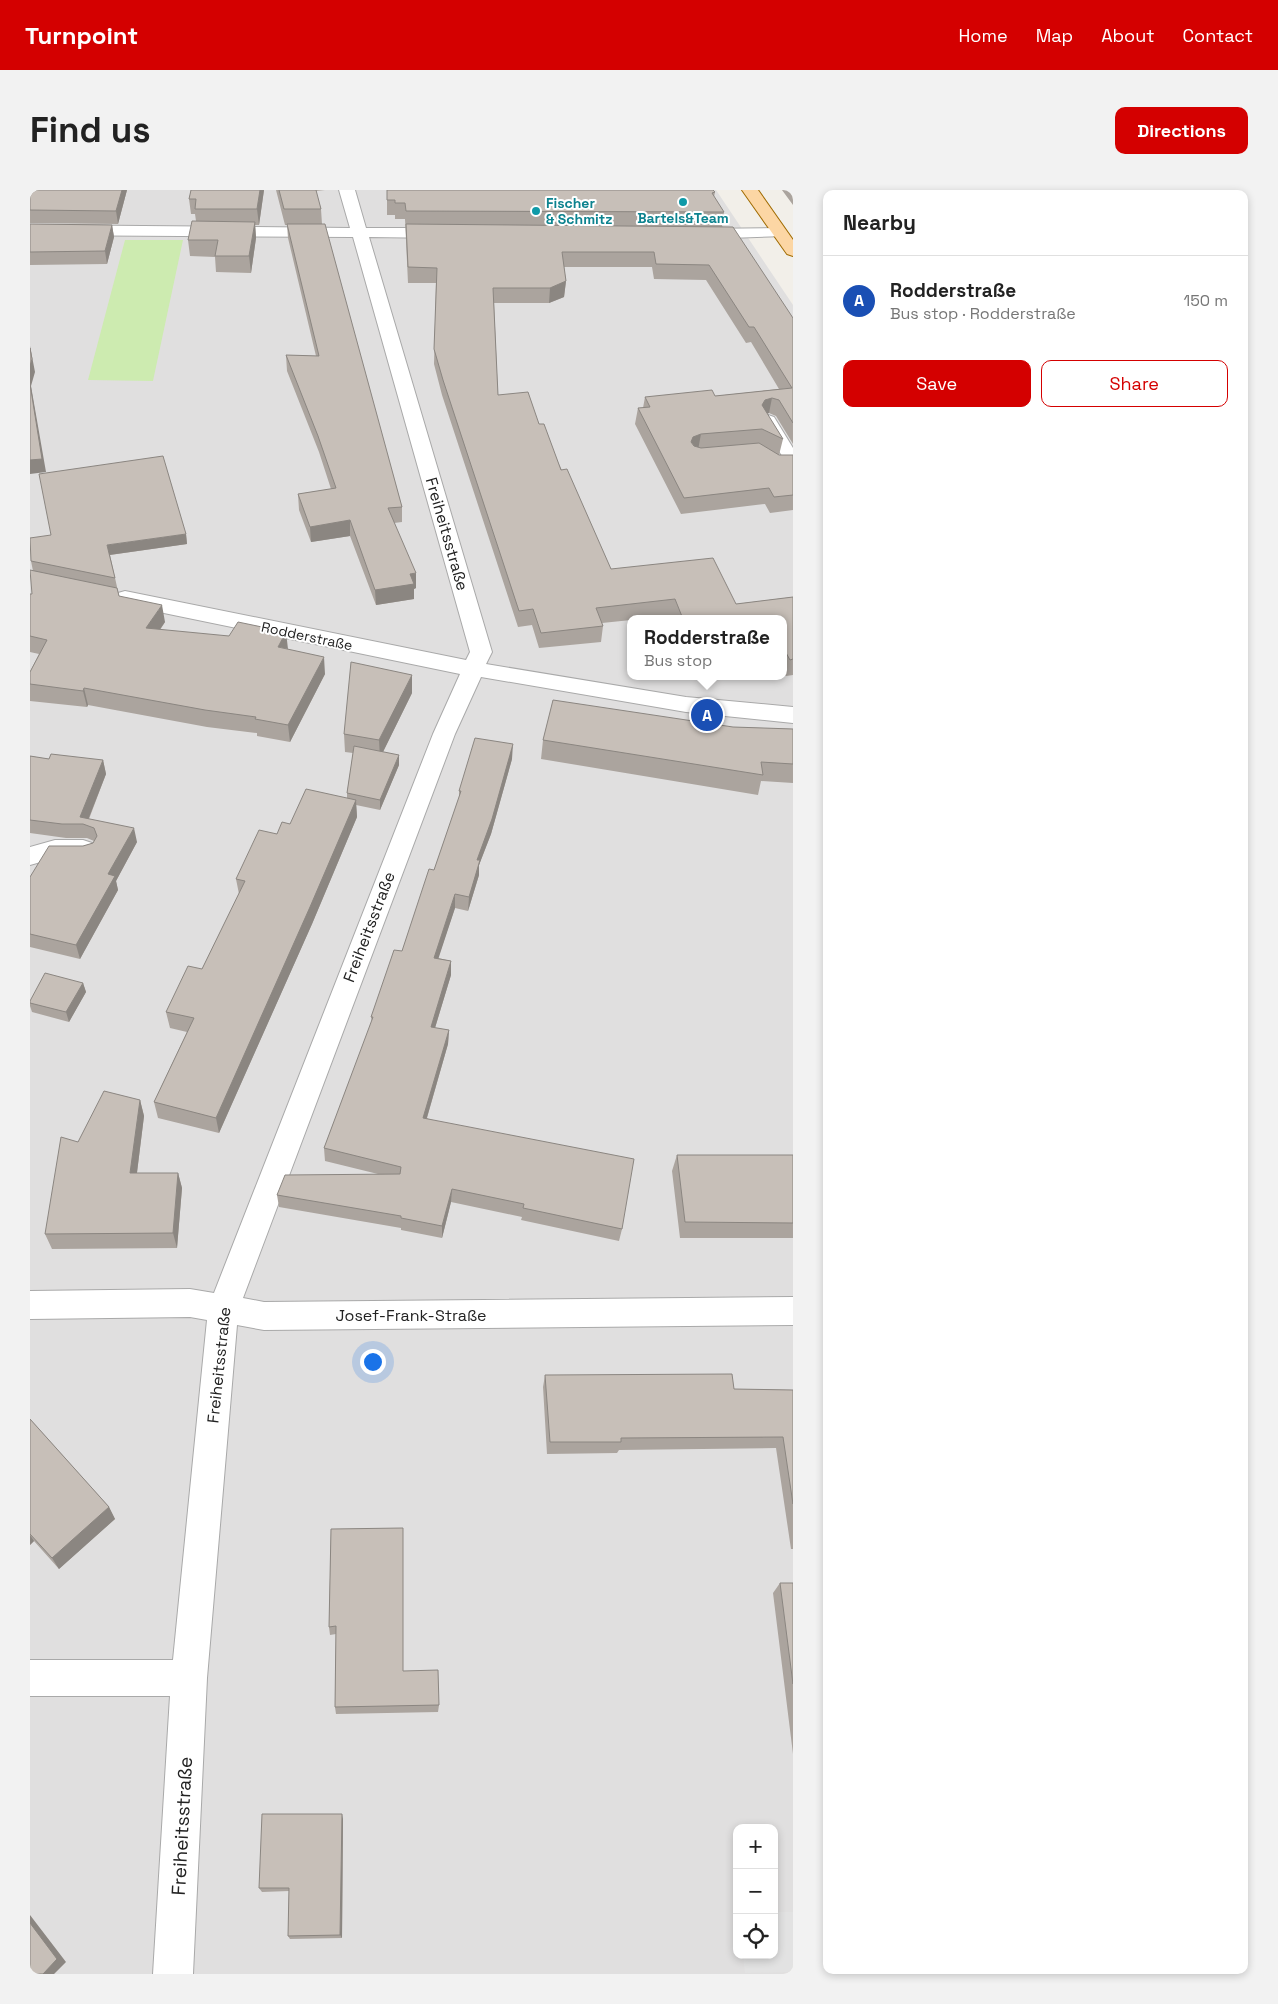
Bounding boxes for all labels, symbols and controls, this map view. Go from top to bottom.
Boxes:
text: Turnpoint [25,20,138,51]
text: Home [959,24,1008,47]
text: Map [1036,24,1073,47]
text: About [1101,24,1155,47]
text: Contact [1183,24,1253,47]
button: Directions [1115,107,1248,154]
text: Find us [30,108,151,152]
place label: Fischer & Schmitz [546,194,612,228]
marker: Bartels&Team [677,196,689,208]
marker: Fischer & Schmitz [530,205,542,217]
place label: Bartels&Team [637,209,729,227]
text: Nearby [843,209,916,236]
text: Rodderstraße [890,278,1016,303]
text: A [854,290,864,311]
text: 150 m [1184,290,1228,311]
text: Bus stop · Rodderstraße [890,303,1076,324]
button: Save [843,360,1031,407]
button: Share [1041,360,1228,407]
street label: Freiheitsstraße [421,475,473,593]
popup [627,615,787,680]
street label: Rodderstraße [260,618,354,654]
text: Rodderstraße [644,625,770,650]
text: Bus stop [644,650,712,671]
pin: A [691,696,723,734]
street label: Freiheitsstraße [338,869,400,985]
street label: Josef-Frank-Straße [335,1305,487,1326]
street label: Freiheitsstraße [202,1306,236,1424]
your location [360,1349,386,1375]
street label: Freiheitsstraße [166,1756,198,1896]
map controls [733,1824,778,1959]
button: + [733,1824,778,1869]
button: − [733,1869,778,1914]
button: locate [733,1914,778,1959]

